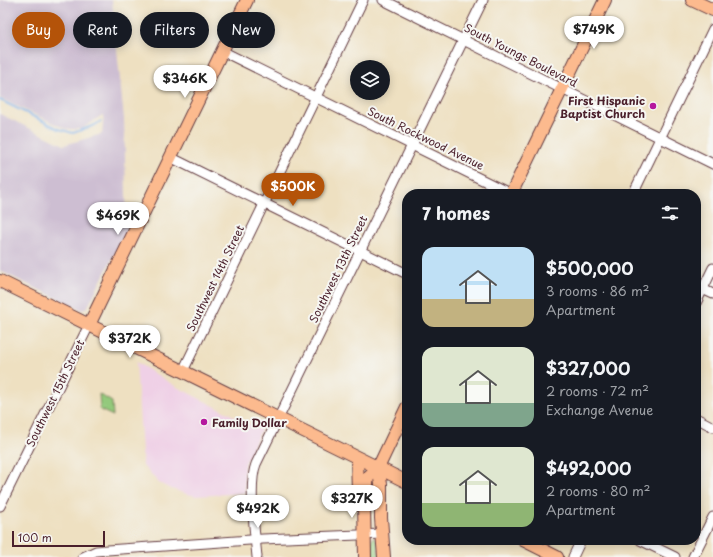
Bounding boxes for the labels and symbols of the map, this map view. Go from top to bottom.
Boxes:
pin: $749K [566,16,622,50]
street label: South Youngs Boulevard [461,19,581,91]
pin: $346K [157,65,213,99]
place label: First Hispanic Baptist Church [560,92,645,122]
marker: First Hispanic Baptist Church [648,101,658,111]
street label: South Rockwood Avenue [365,102,487,174]
pin: $500K [265,173,321,207]
pin: $469K [90,202,146,236]
street label: Southwest 13th Street [305,212,372,325]
street label: Southwest 14th Street [182,221,248,334]
pin: $372K [102,325,158,359]
street label: Southwest 15th Street [22,336,89,449]
place label: Family Dollar [212,414,287,431]
marker: Family Dollar [199,417,209,427]
pin: $327K [324,485,380,519]
pin: $492K [230,495,286,529]
scale bar [12,529,105,548]

